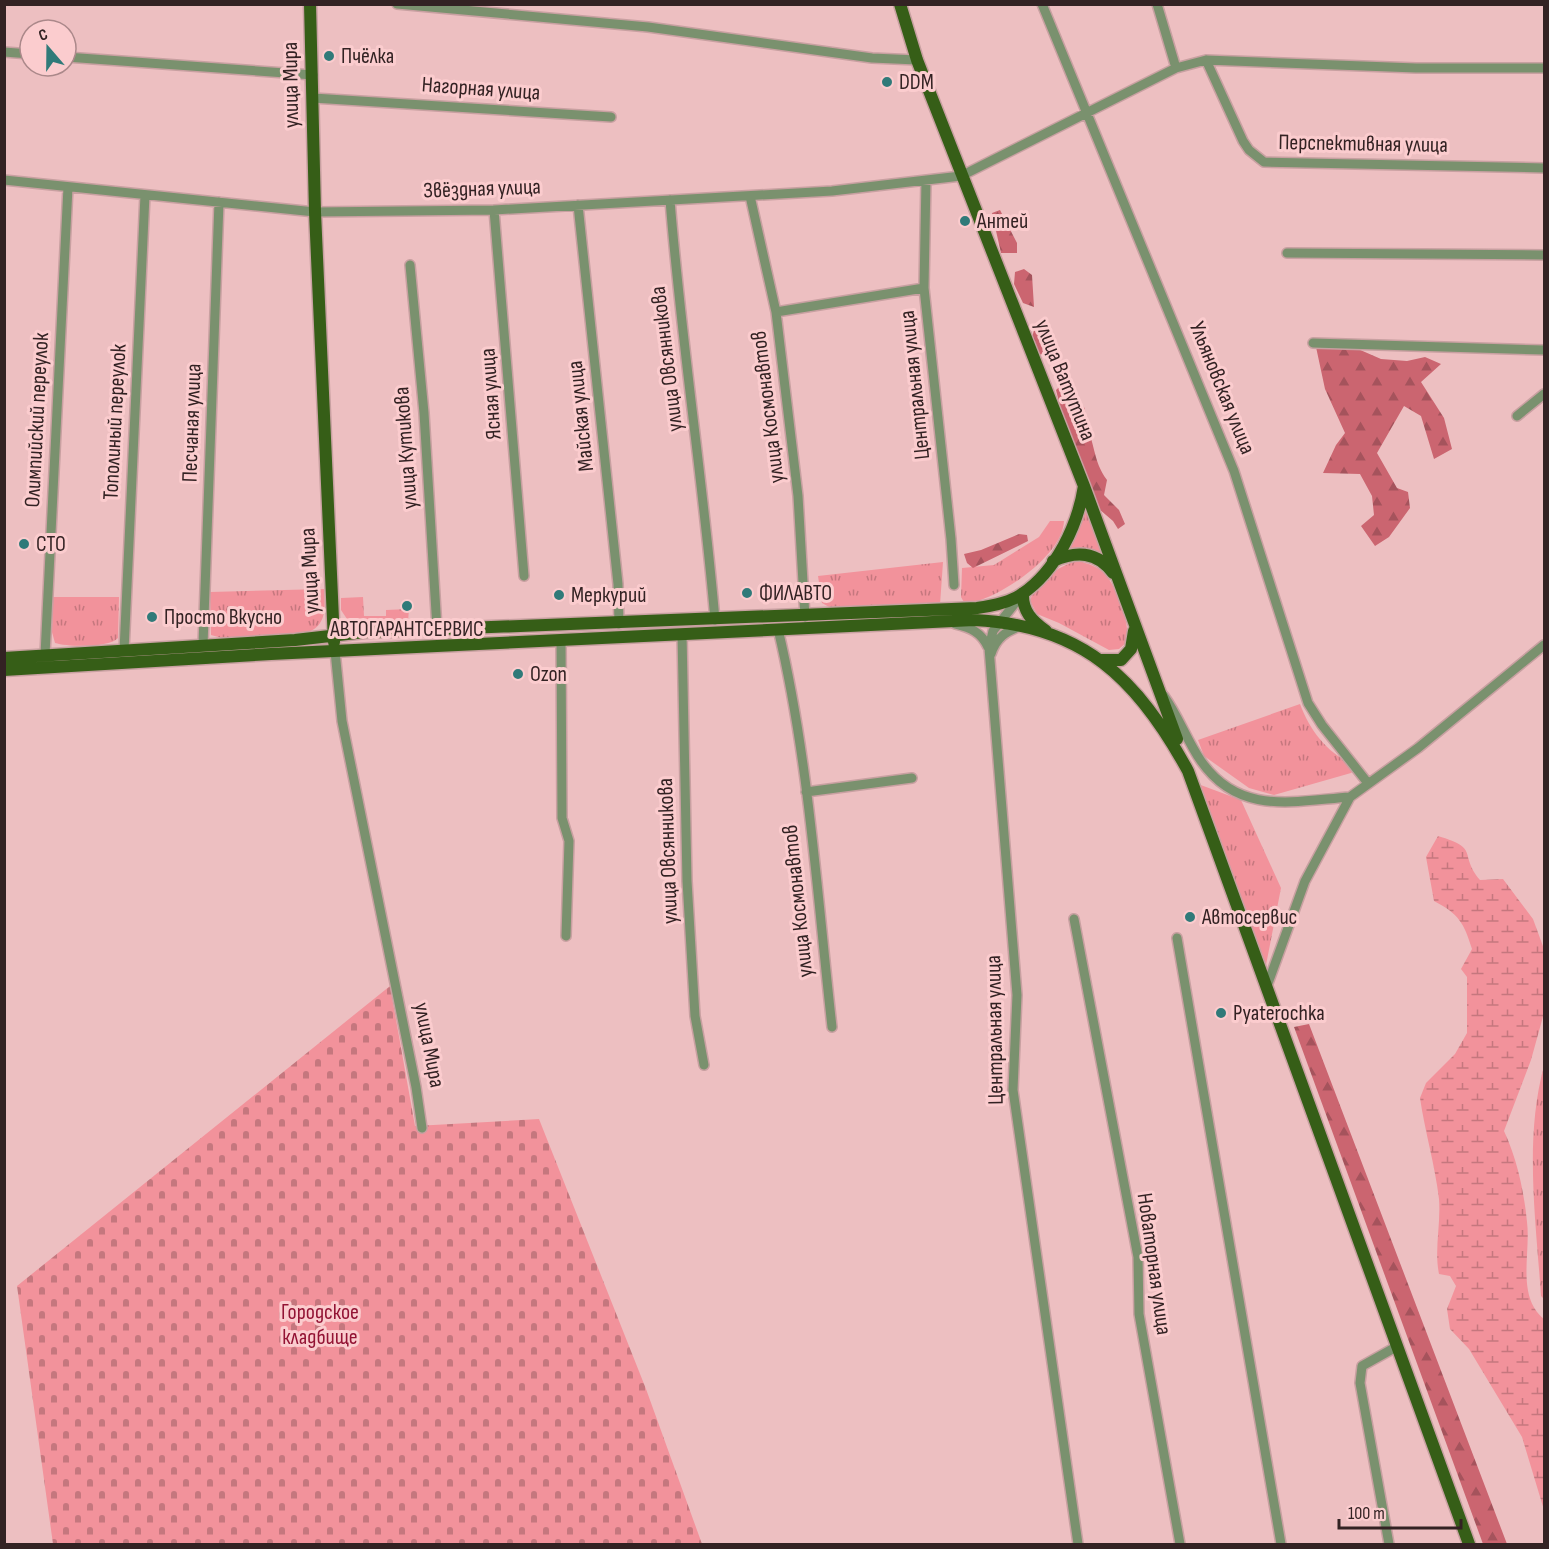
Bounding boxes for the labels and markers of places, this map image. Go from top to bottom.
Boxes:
place label: Пчёлка [341,43,394,70]
marker: Пчёлка [322,49,336,63]
place label: DDM [899,69,934,96]
marker: DDM [880,75,894,89]
place label: Антей [976,208,1028,235]
marker: Антей [958,214,972,228]
place label: СТО [36,531,66,558]
marker: СТО [17,537,31,551]
place label: ФИЛАВТО [759,580,832,607]
place label: Меркурий [571,582,646,609]
marker: ФИЛАВТО [740,586,754,600]
marker: Меркурий [552,588,566,602]
marker: АВТОГАРАНТСЕРВИС [400,599,414,613]
place label: Просто Вкусно [164,604,282,631]
marker: Просто Вкусно [145,610,159,624]
place label: АВТОГАРАНТСЕРВИС [329,616,484,643]
place label: Ozon [530,661,567,688]
marker: Ozon [511,667,525,681]
place label: Автосервис [1201,904,1297,931]
marker: Автосервис [1183,910,1197,924]
place label: Pyaterochka [1233,1000,1325,1027]
marker: Pyaterochka [1214,1006,1228,1020]

